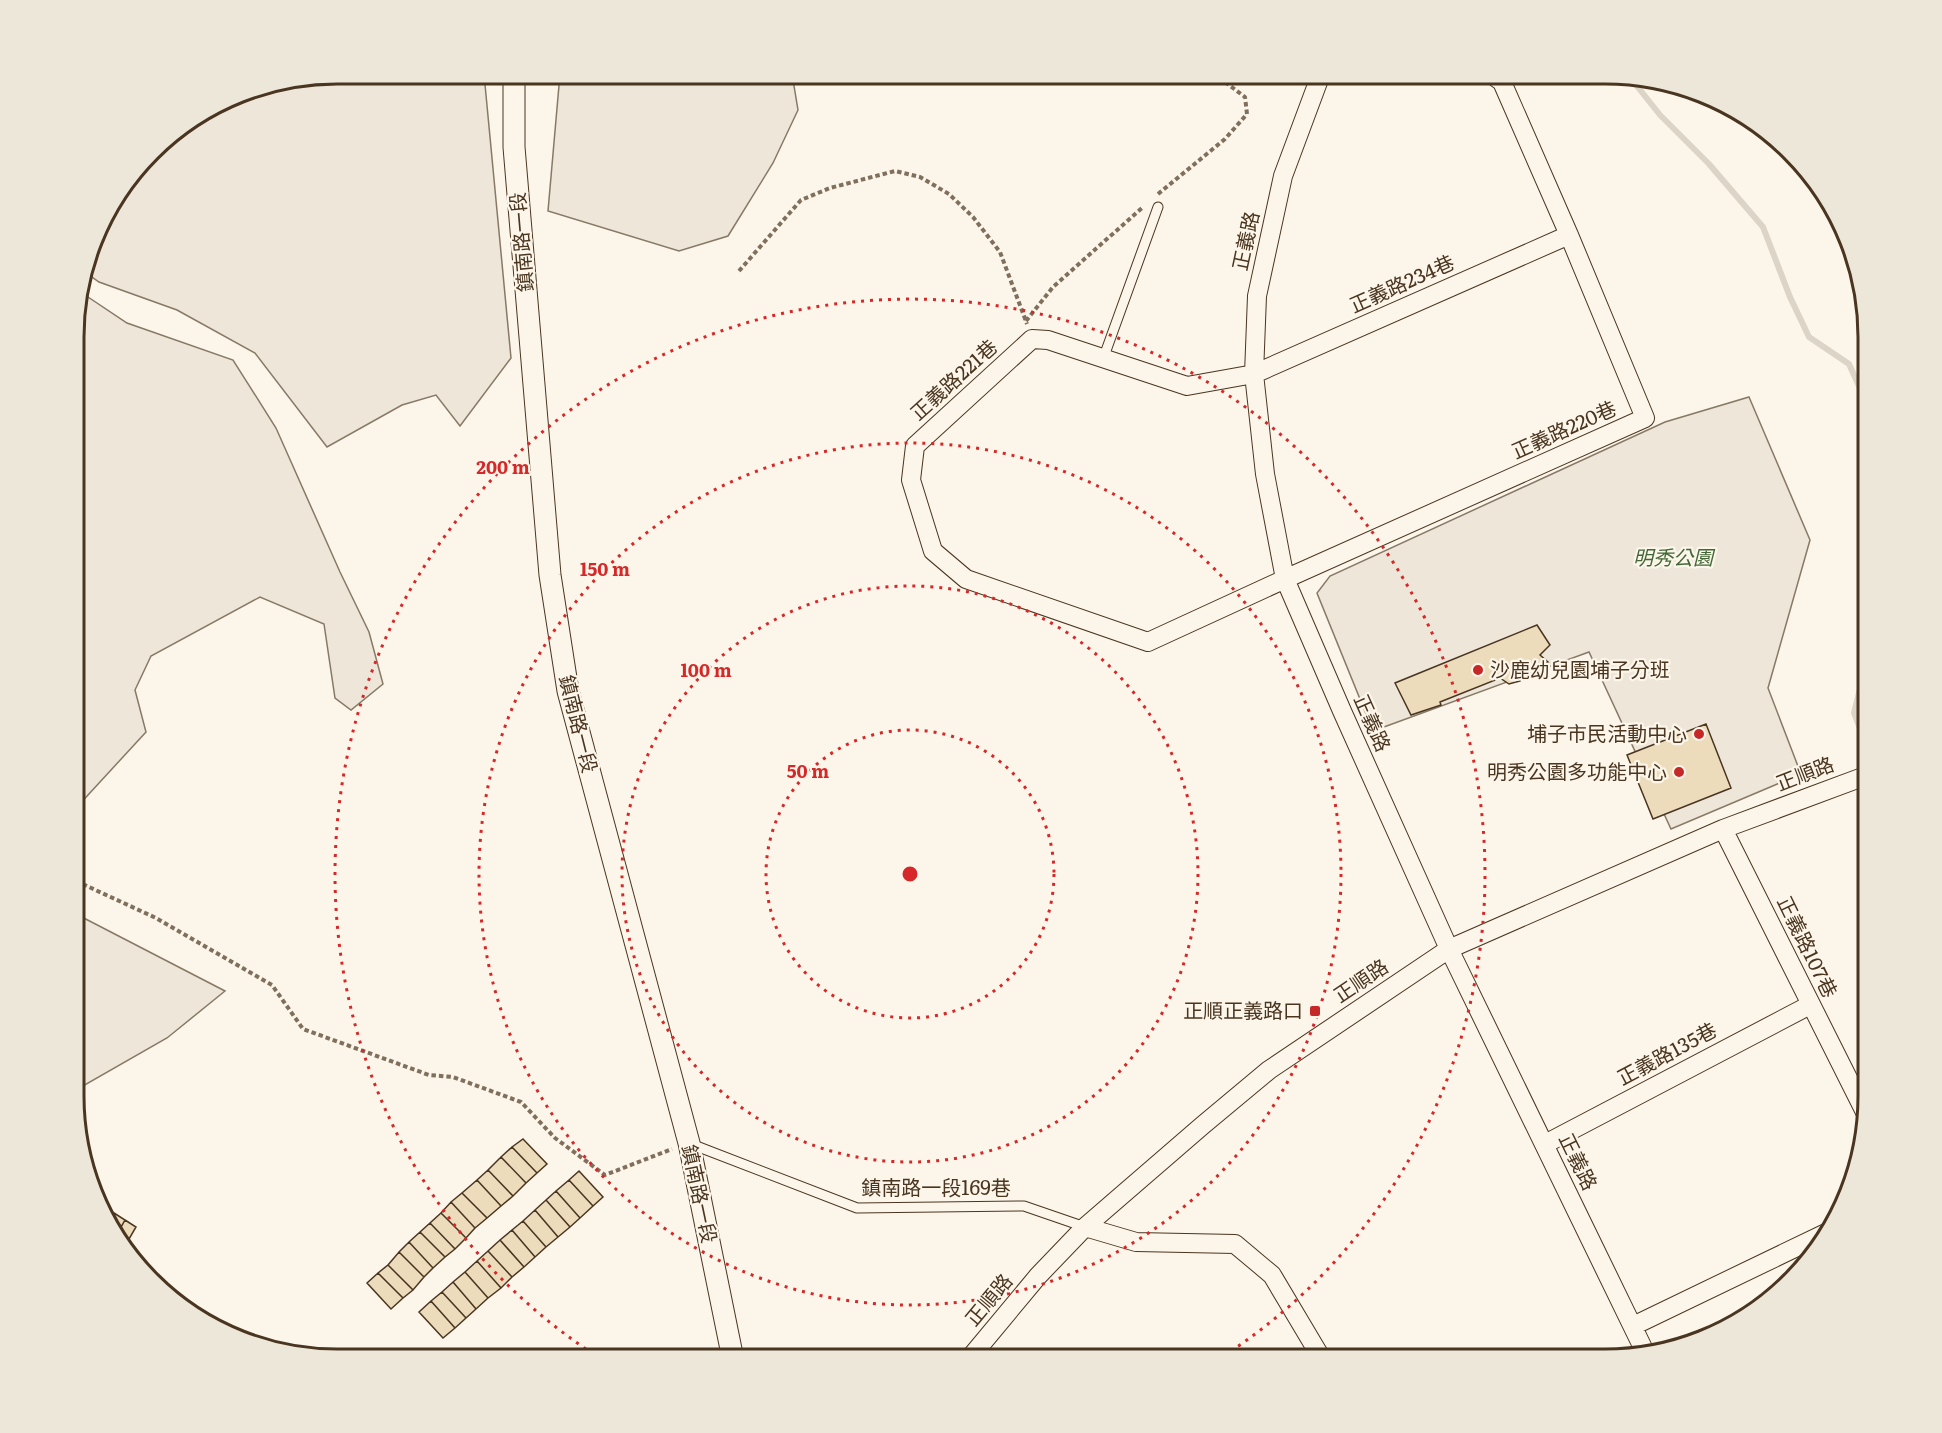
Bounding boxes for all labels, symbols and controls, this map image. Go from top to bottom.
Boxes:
street label: 鎮南路一段 [501,191,539,293]
street label: 正義路 [1223,208,1265,273]
street label: 正義路234巷 [1344,246,1458,319]
street label: 正義路221巷 [902,331,1003,426]
street label: 正義路220巷 [1506,392,1620,465]
text: 200 m [476,453,530,480]
park label: 明秀公園 [1633,541,1716,571]
text: 150 m [580,555,630,582]
place label: 沙鹿幼兒園埔子分班 [1490,653,1670,683]
text: 100 m [680,656,732,683]
marker: 沙鹿幼兒園埔子分班 [1471,663,1485,677]
street label: 鎮南路一段 [553,671,607,776]
street label: 正義路 [1348,689,1400,756]
place label: 埔子市民活動中心 [1527,717,1687,747]
marker: 埔子市民活動中心 [1692,727,1706,741]
street label: 正順路 [1771,747,1838,797]
place label: 明秀公園多功能中心 [1487,755,1667,785]
text: 50 m [787,757,829,784]
marker: 明秀公園多功能中心 [1672,765,1686,779]
centre of rings [900,864,920,884]
street label: 正義路107巷 [1771,890,1846,1002]
street label: 正順路 [1327,950,1393,1009]
place label: 正順正義路口 [1183,994,1303,1024]
marker: 正順正義路口 [1308,1004,1322,1018]
street label: 正義路135巷 [1611,1013,1721,1091]
street label: 正義路 [1553,1128,1606,1195]
street label: 鎮南路一段 [676,1142,726,1246]
street label: 鎮南路一段169巷 [861,1171,1011,1201]
street label: 正順路 [957,1266,1018,1331]

